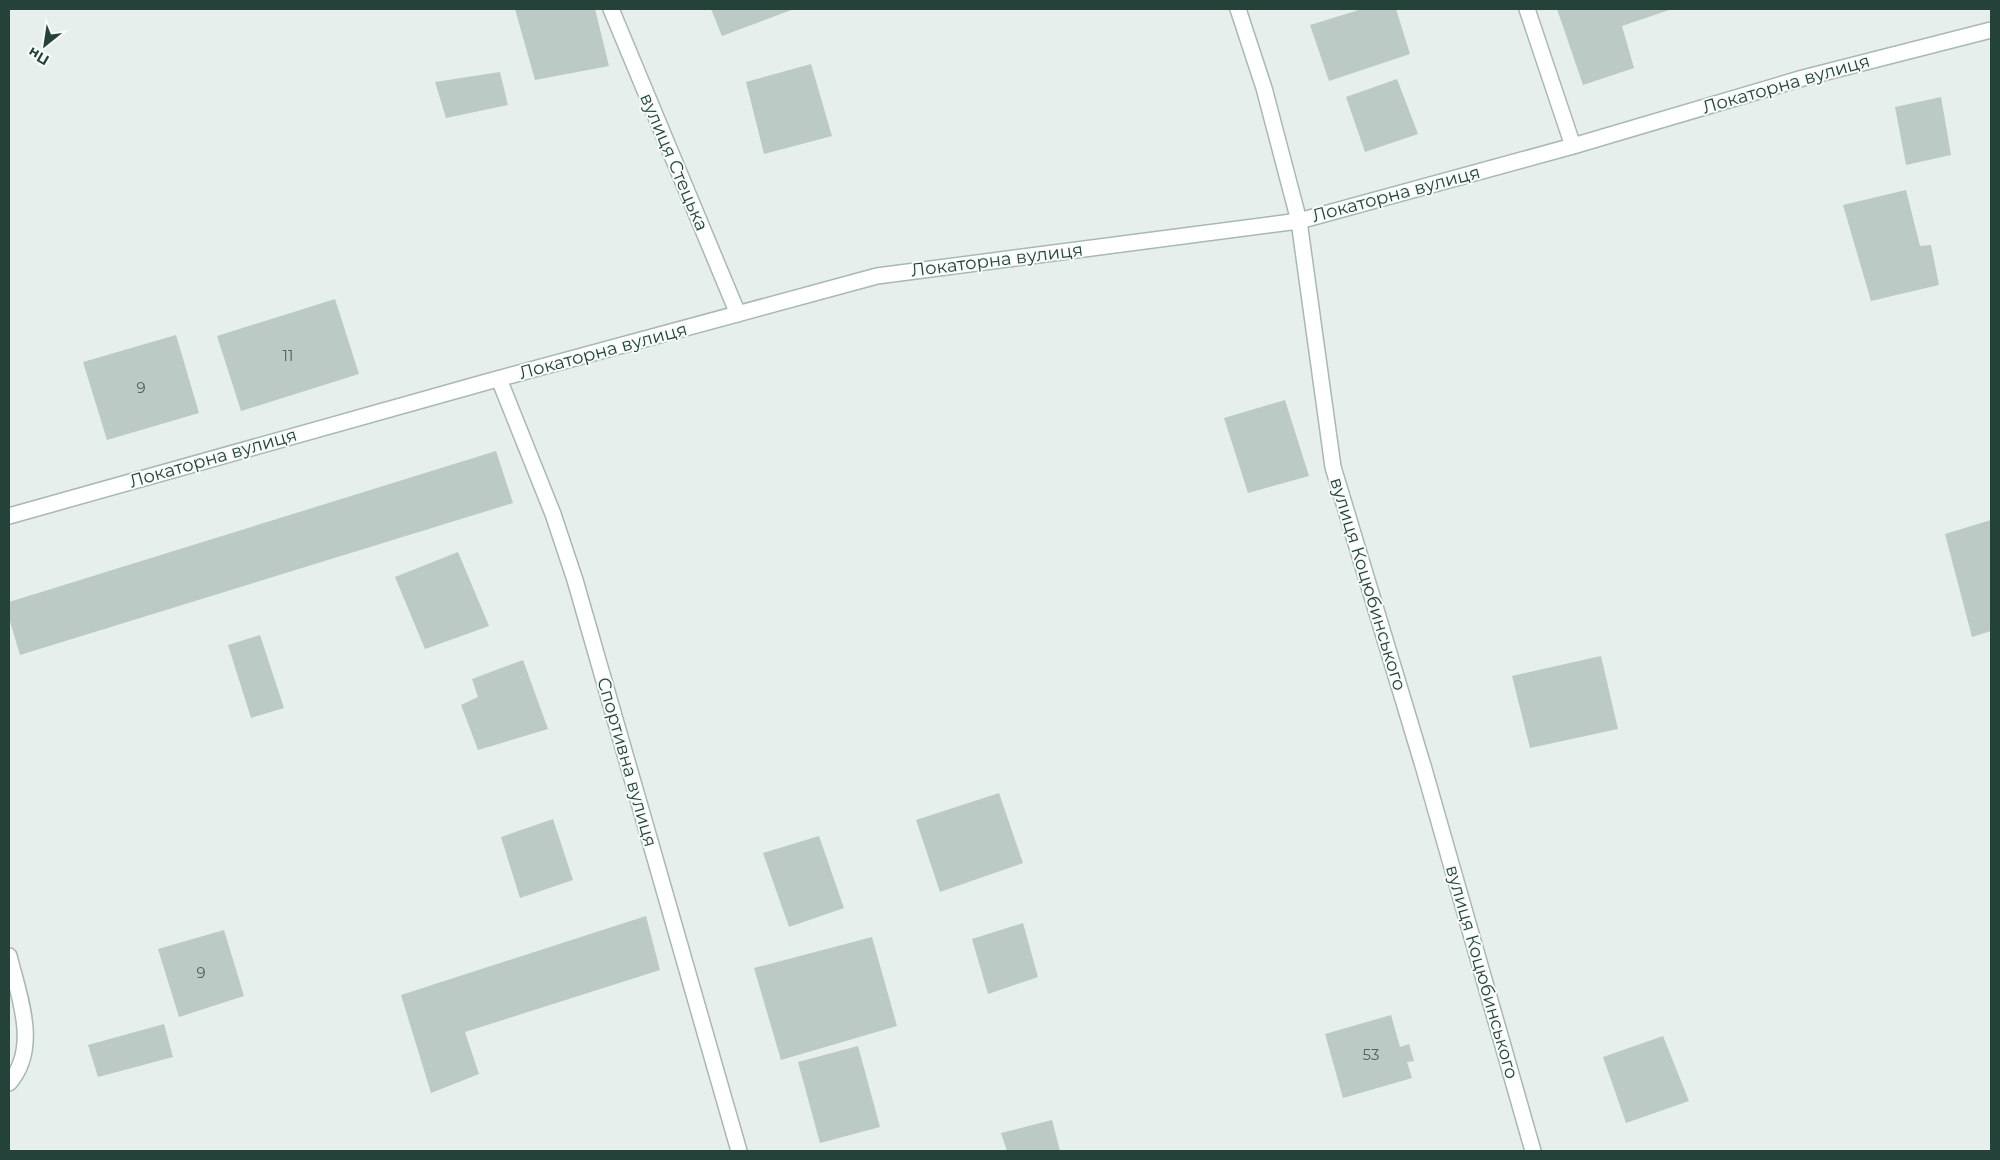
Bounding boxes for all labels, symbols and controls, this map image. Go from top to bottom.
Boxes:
north arrow [20,20,70,70]
text: Пн [25,43,52,69]
street label: Локаторна вулиця [1700,50,1872,118]
street label: вулиця Стецька [635,90,713,234]
street label: Локаторна вулиця [1310,161,1482,227]
street label: Локаторна вулиця [910,239,1084,281]
street label: Локаторна вулиця [517,318,689,384]
house number: 11 [283,346,293,365]
house number: 9 [136,378,146,397]
street label: Локаторна вулиця [127,424,299,492]
street label: вулиця Коцюбинського [1325,475,1411,693]
street label: Спортивна вулиця [592,675,662,849]
street label: вулиця Коцюбинського [1441,862,1523,1082]
house number: 9 [196,963,206,982]
house number: 53 [1363,1045,1379,1064]

